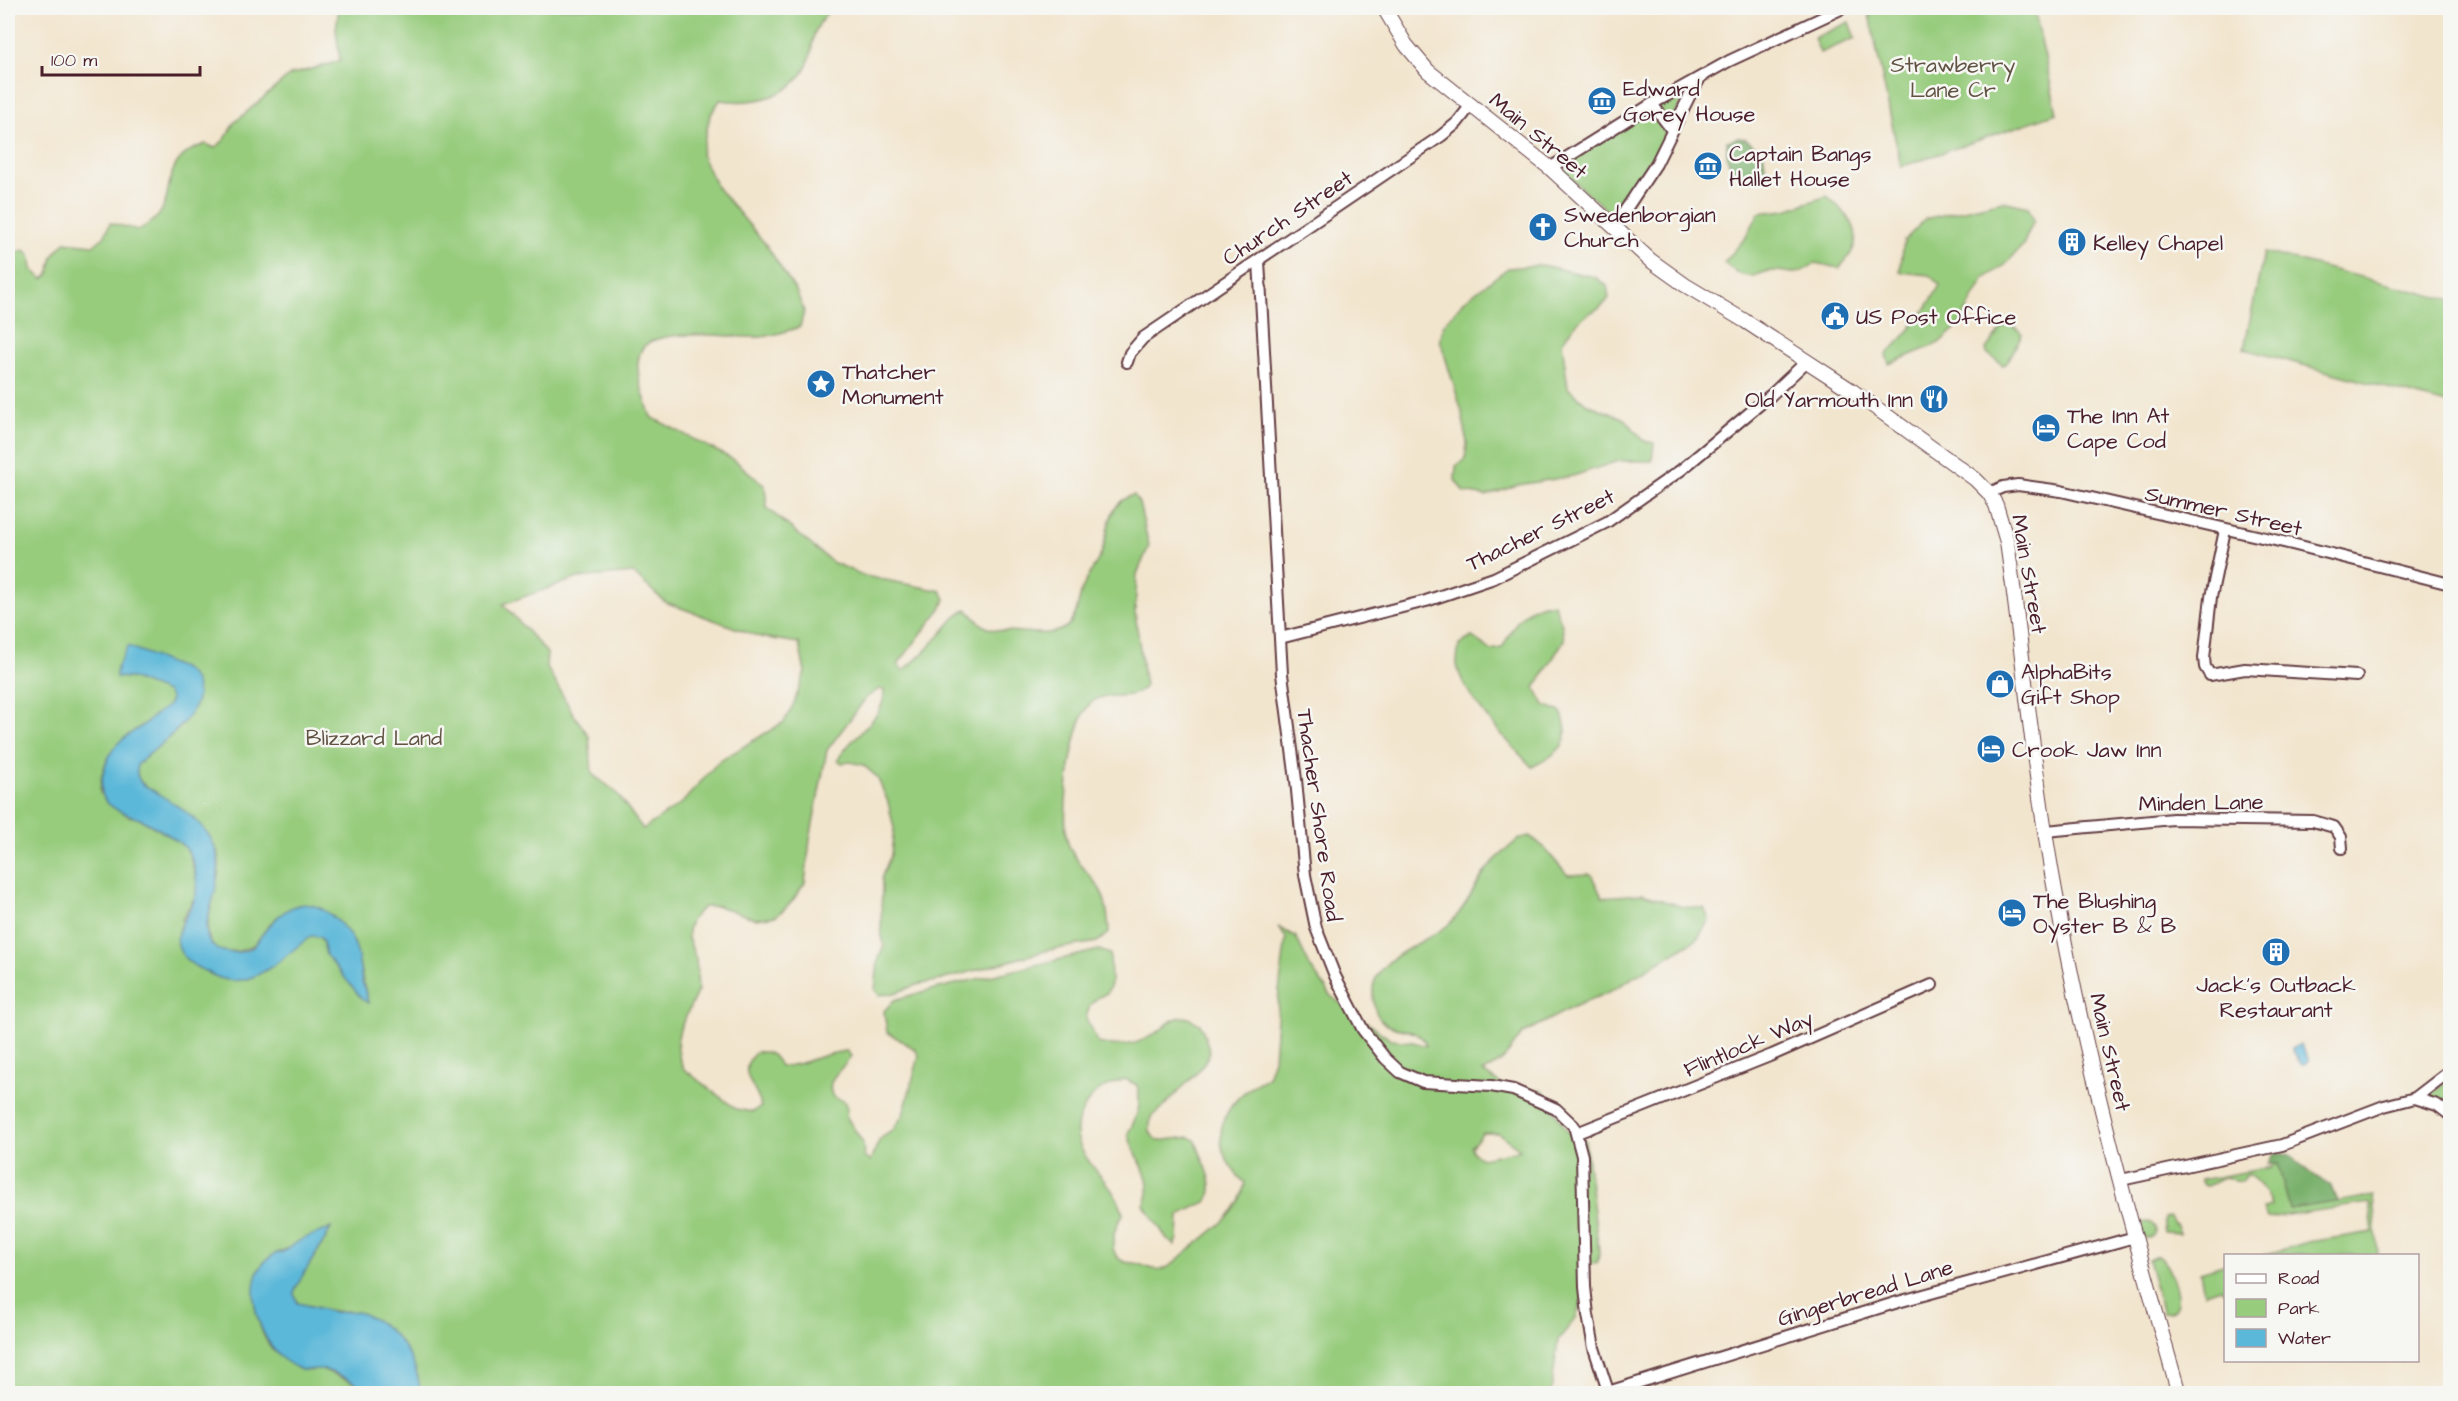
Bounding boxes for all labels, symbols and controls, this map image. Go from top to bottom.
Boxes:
scale bar [42,39,200,77]
text: 100 m [51,48,97,73]
park label: Strawberry Lane Cr [1891,50,2015,106]
place label: Edward Gorey House [1623,74,1755,131]
museum icon: Edward Gorey House [1586,85,1618,117]
street label: Main Street [1482,86,1594,187]
place label: Captain Bangs Hallet House [1729,139,1871,195]
museum icon: Captain Bangs Hallet House [1692,150,1724,182]
street label: Church Street [1216,163,1359,273]
place label: Swedenborgian Church [1564,200,1716,256]
church icon: Swedenborgian Church [1527,211,1559,243]
building icon: Kelley Chapel [2056,226,2088,258]
place label: Kelley Chapel [2093,228,2223,260]
public building icon: US Post Office [1819,300,1851,332]
place label: US Post Office [1856,302,2017,333]
place label: Thatcher Monument [842,357,944,413]
place icon: Thatcher Monument [805,368,837,400]
restaurant icon: Old Yarmouth Inn [1918,383,1950,415]
place label: Old Yarmouth Inn [1745,385,1913,416]
place label: The Inn At Cape Cod [2067,401,2170,457]
hotel icon: The Inn At Cape Cod [2030,412,2062,444]
street label: Summer Street [2142,478,2305,545]
street label: Thacher Street [1461,481,1620,580]
street label: Main Street [2003,512,2054,636]
place label: AlphaBits Gift Shop [2021,657,2120,713]
shop icon: AlphaBits Gift Shop [1984,668,2016,700]
street label: Thacher Shore Road [1288,707,1349,923]
park label: Blizzard Land [306,723,442,754]
hotel icon: Crook Jaw Inn [1975,733,2007,765]
place label: Crook Jaw Inn [2012,735,2162,766]
street label: Minden Lane [2138,787,2264,820]
place label: The Blushing Oyster B & B [2033,886,2177,943]
hotel icon: The Blushing Oyster B & B [1996,897,2028,929]
building icon: Jack's Outback Restaurant [2260,936,2292,968]
place label: Jack's Outback Restaurant [2196,970,2356,1026]
street label: Main Street [2081,990,2138,1115]
street label: Flintlock Way [1679,1003,1819,1087]
street label: Gingerbread Lane [1774,1252,1957,1336]
legend [2224,1254,2419,1362]
text: Road [2278,1266,2319,1291]
text: Park [2278,1296,2320,1321]
text: Water [2278,1326,2331,1351]

